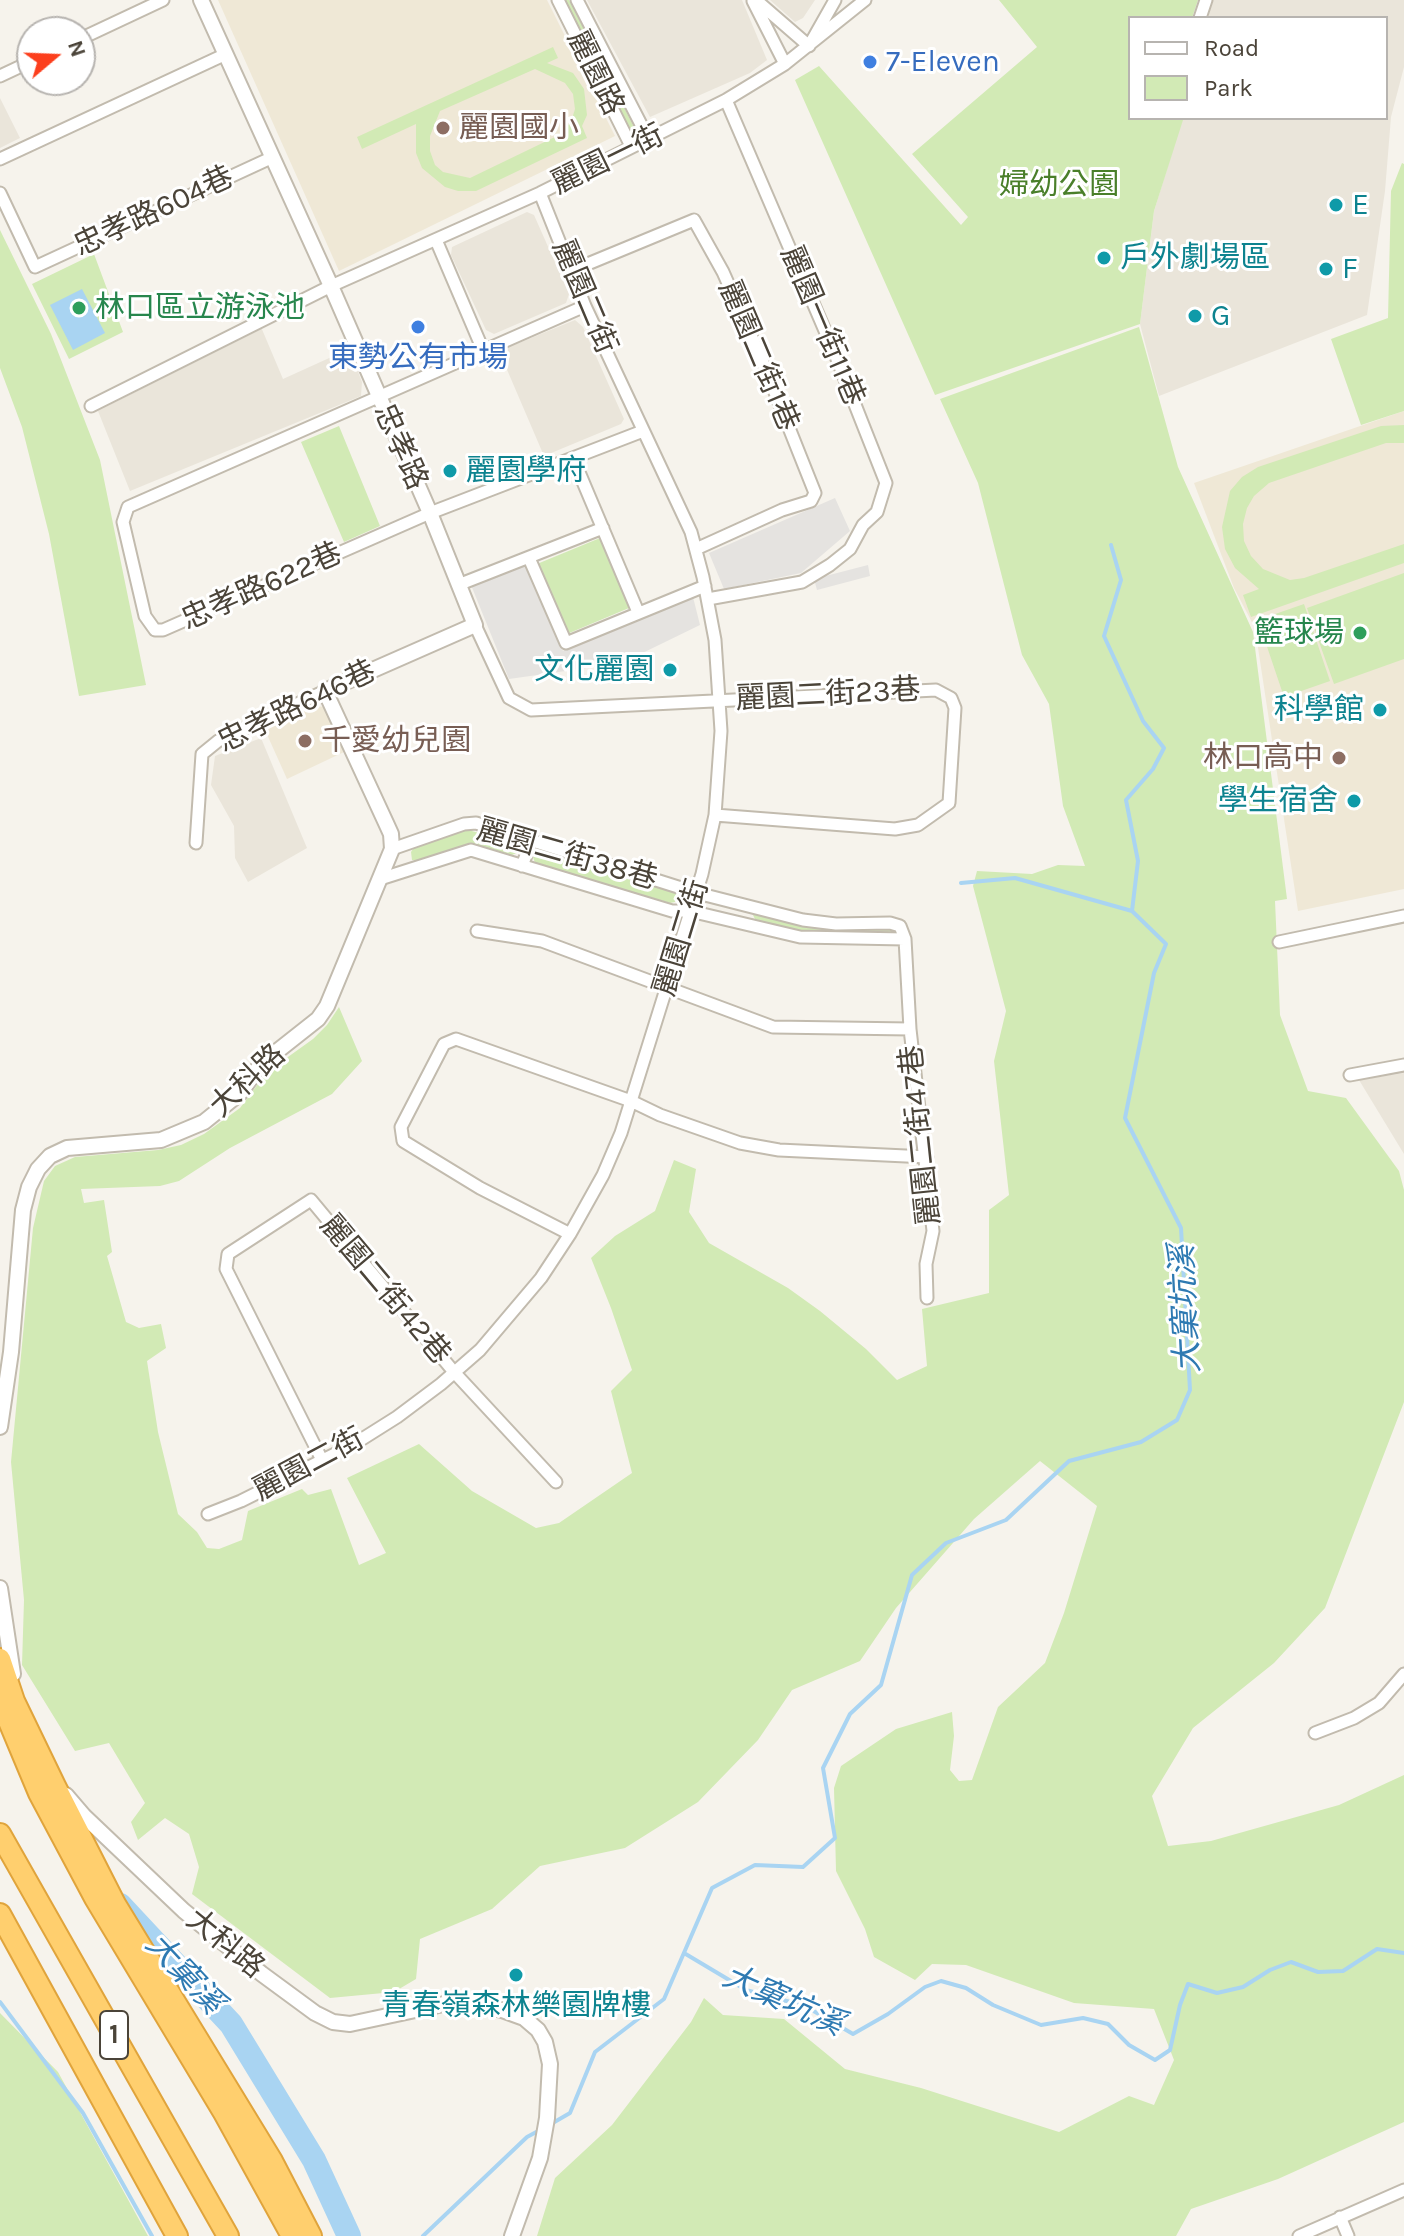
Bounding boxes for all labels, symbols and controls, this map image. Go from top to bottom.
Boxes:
north arrow [16,16,96,96]
legend [1128,16,1388,120]
street label: 麗園路 [559,25,631,121]
text: Road [1204,34,1259,62]
text: N [62,37,92,61]
place label: 7-Eleven [886,44,1000,80]
marker: 7-Eleven [861,53,879,71]
text: Park [1204,74,1253,102]
place label: 麗園國小 [459,110,579,146]
street label: 麗園一街 [546,118,670,202]
marker: 麗園國小 [434,119,452,137]
street label: 忠孝路604巷 [69,159,239,265]
park label: 婦幼公園 [999,167,1119,203]
place label: E [1352,187,1369,223]
marker: E [1327,196,1345,214]
street label: 麗園二街 [544,235,624,359]
place label: 戶外劇場區 [1120,240,1270,276]
street label: 麗園一街11巷 [772,241,872,411]
marker: 戶外劇場區 [1095,249,1113,267]
place label: F [1342,251,1358,287]
marker: F [1317,260,1335,278]
street label: 麗園二街1巷 [710,275,806,437]
place label: 林口區立游泳池 [95,290,305,326]
place label: G [1211,298,1230,334]
marker: 林口區立游泳池 [70,299,88,317]
marker: G [1186,307,1204,325]
marker: 東勢公有市場 [409,318,427,336]
place label: 東勢公有市場 [328,340,508,376]
street label: 忠孝路 [365,399,435,495]
place label: 麗園學府 [466,453,586,489]
marker: 麗園學府 [441,462,459,480]
street label: 忠孝路622巷 [176,536,348,638]
place label: 籃球場 [1254,615,1344,651]
marker: 籃球場 [1351,624,1369,642]
place label: 文化麗園 [534,652,654,688]
street label: 忠孝路646巷 [212,653,382,761]
marker: 文化麗園 [661,661,679,679]
street label: 麗園二街23巷 [735,672,921,718]
place label: 科學館 [1274,692,1364,728]
marker: 科學館 [1371,701,1389,719]
place label: 千愛幼兒園 [321,723,471,759]
marker: 千愛幼兒園 [296,732,314,750]
place label: 林口高中 [1203,740,1323,776]
marker: 林口高中 [1330,749,1348,767]
place label: 學生宿舍 [1218,783,1338,819]
marker: 學生宿舍 [1345,792,1363,810]
street label: 麗園二街38巷 [473,812,661,898]
street label: 麗園二街 [647,875,717,1001]
street label: 大科路 [203,1037,293,1125]
street label: 麗園二街47巷 [894,1043,948,1227]
street label: 麗園二街42巷 [312,1208,458,1372]
water label: 大窠坑溪 [1163,1244,1209,1374]
street label: 麗園二街 [248,1421,370,1509]
street label: 大科路 [179,1902,271,1986]
water label: 大窠溪 [137,1926,231,2022]
water label: 大窠坑溪 [717,1957,849,2045]
marker: 青春嶺森林樂園牌樓 [507,1966,525,1984]
place label: 青春嶺森林樂園牌樓 [381,1988,651,2024]
road number: 1 [100,2011,128,2059]

